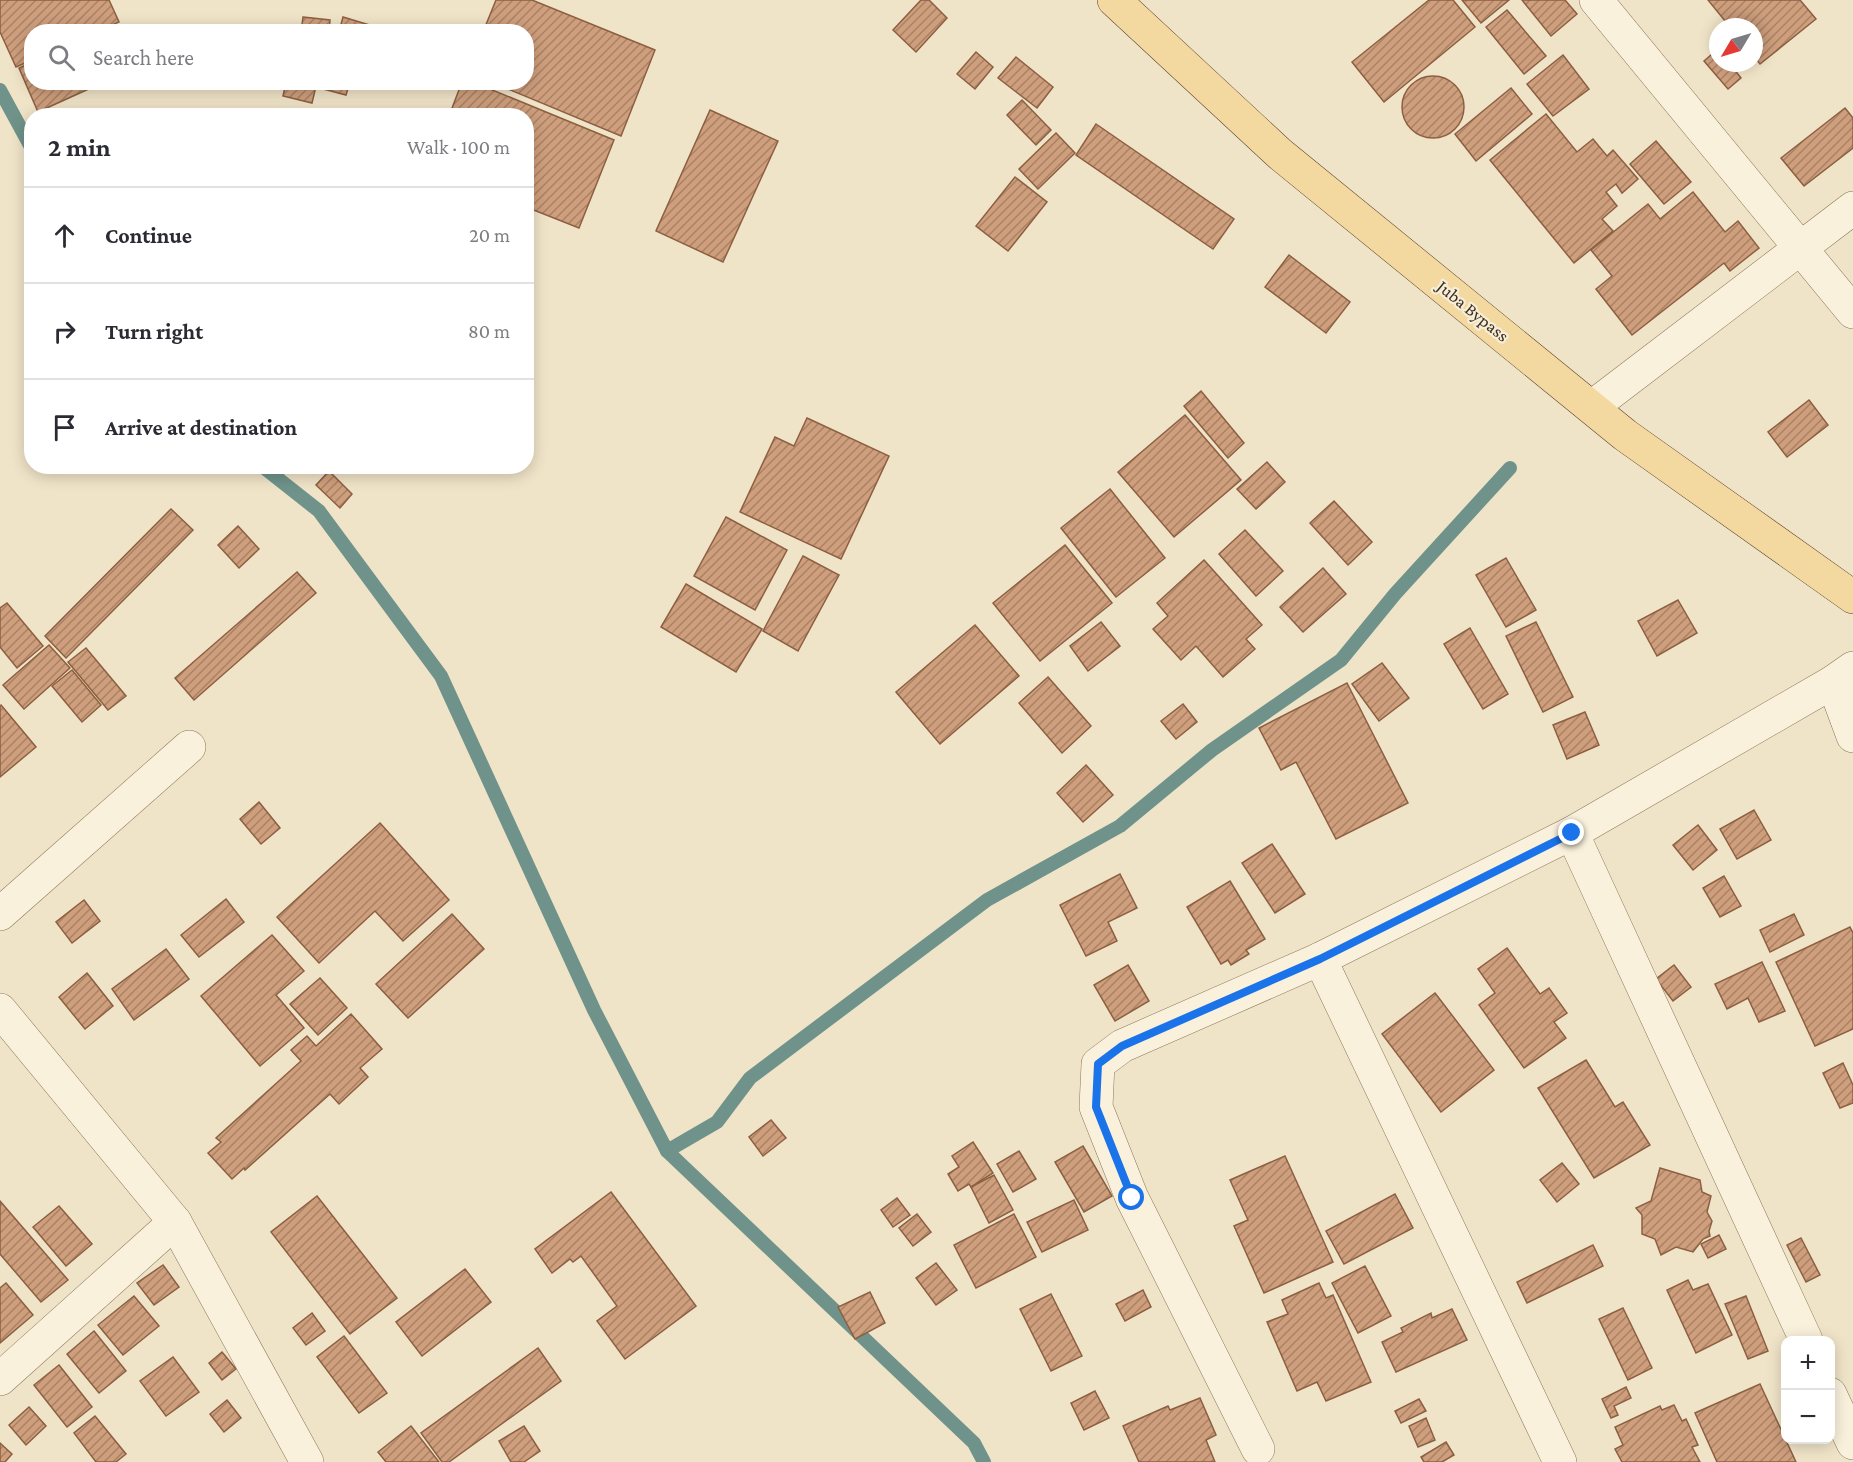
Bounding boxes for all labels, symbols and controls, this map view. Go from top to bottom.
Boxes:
north arrow [1709,18,1763,72]
search box [24,24,534,90]
icon: search [45,41,78,74]
text: Search here [93,45,194,70]
text: 2 min [48,133,111,162]
text: Walk · 100 m [407,136,510,158]
icon: ahead [48,219,81,252]
text: Continue [105,223,192,248]
text: 20 m [469,224,510,246]
street label: Juba Bypass [1432,275,1513,346]
icon: right [48,315,81,348]
text: Turn right [105,319,203,344]
text: 80 m [468,320,510,342]
icon: arrive [48,411,81,444]
text: Arrive at destination [105,415,297,440]
route end [1558,819,1584,845]
route start [1118,1184,1144,1210]
map controls [1781,1336,1835,1444]
button: + [1781,1336,1835,1390]
button: − [1781,1390,1835,1444]

